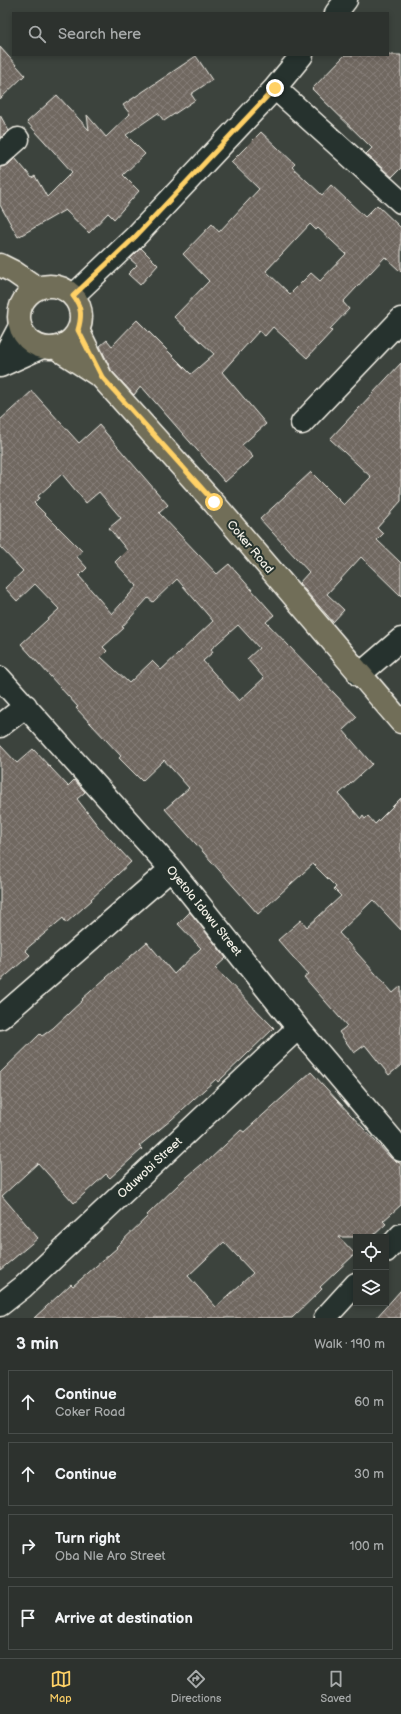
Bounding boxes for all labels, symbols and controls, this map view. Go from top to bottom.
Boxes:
search box [12,12,389,56]
icon: search [26,23,48,45]
text: Search here [58,25,141,44]
route end [266,79,284,97]
route start [205,493,223,511]
street label: Coker Road [223,517,277,577]
street label: Oyetola Idowu Street [163,863,245,959]
street label: Oduwobi Street [115,1134,186,1202]
map controls [353,1234,389,1306]
button: locate [353,1234,389,1270]
button: layers [353,1270,389,1306]
text: 3 min [16,1334,59,1354]
text: Walk · 190 m [314,1336,385,1352]
text: Continue [55,1385,117,1404]
icon: ahead [17,1391,39,1413]
text: 60 m [354,1394,384,1410]
text: Coker Road [55,1404,125,1420]
icon: ahead [17,1463,39,1485]
text: Continue [55,1465,117,1484]
text: 30 m [354,1466,384,1482]
text: Turn right [55,1529,120,1548]
icon: right [17,1535,39,1557]
text: 100 m [349,1538,384,1554]
text: Oba Nle Aro Street [55,1548,166,1564]
icon: arrive [17,1607,39,1629]
text: Arrive at destination [55,1609,193,1628]
tab: Map [50,1668,72,1705]
tab: Directions [171,1668,221,1705]
tab: Saved [321,1668,351,1705]

